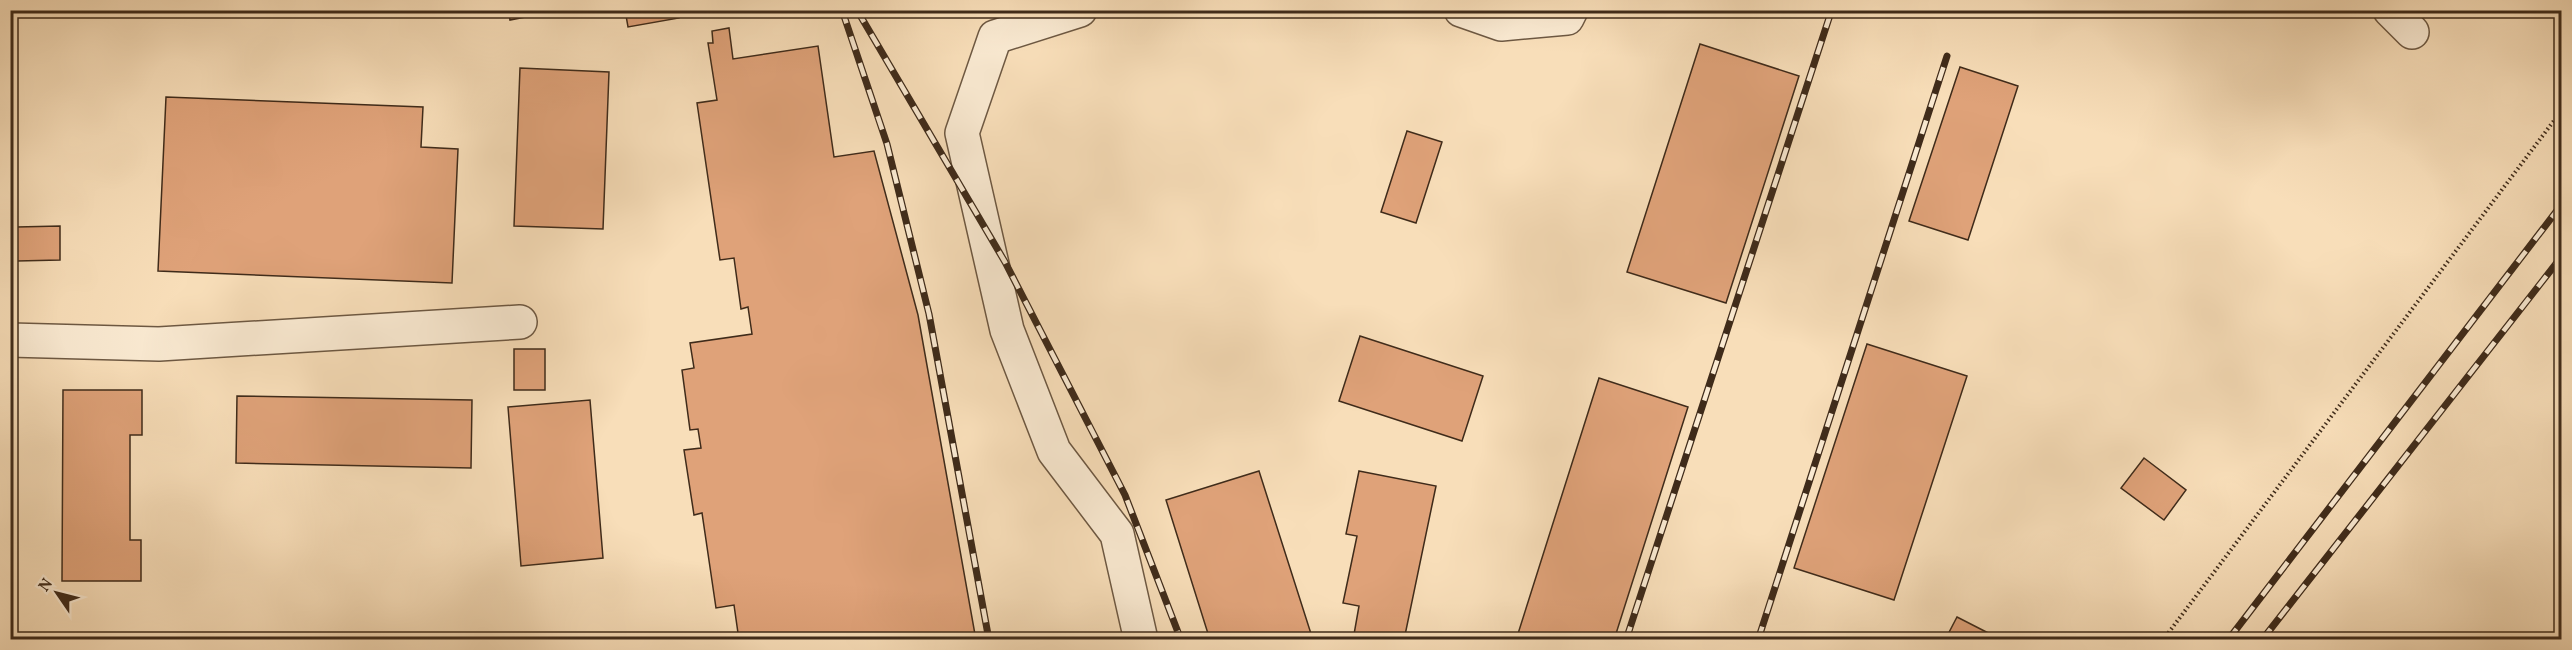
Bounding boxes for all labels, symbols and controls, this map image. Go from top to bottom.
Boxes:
north arrow [27,563,87,623]
text: N [34,574,59,597]

